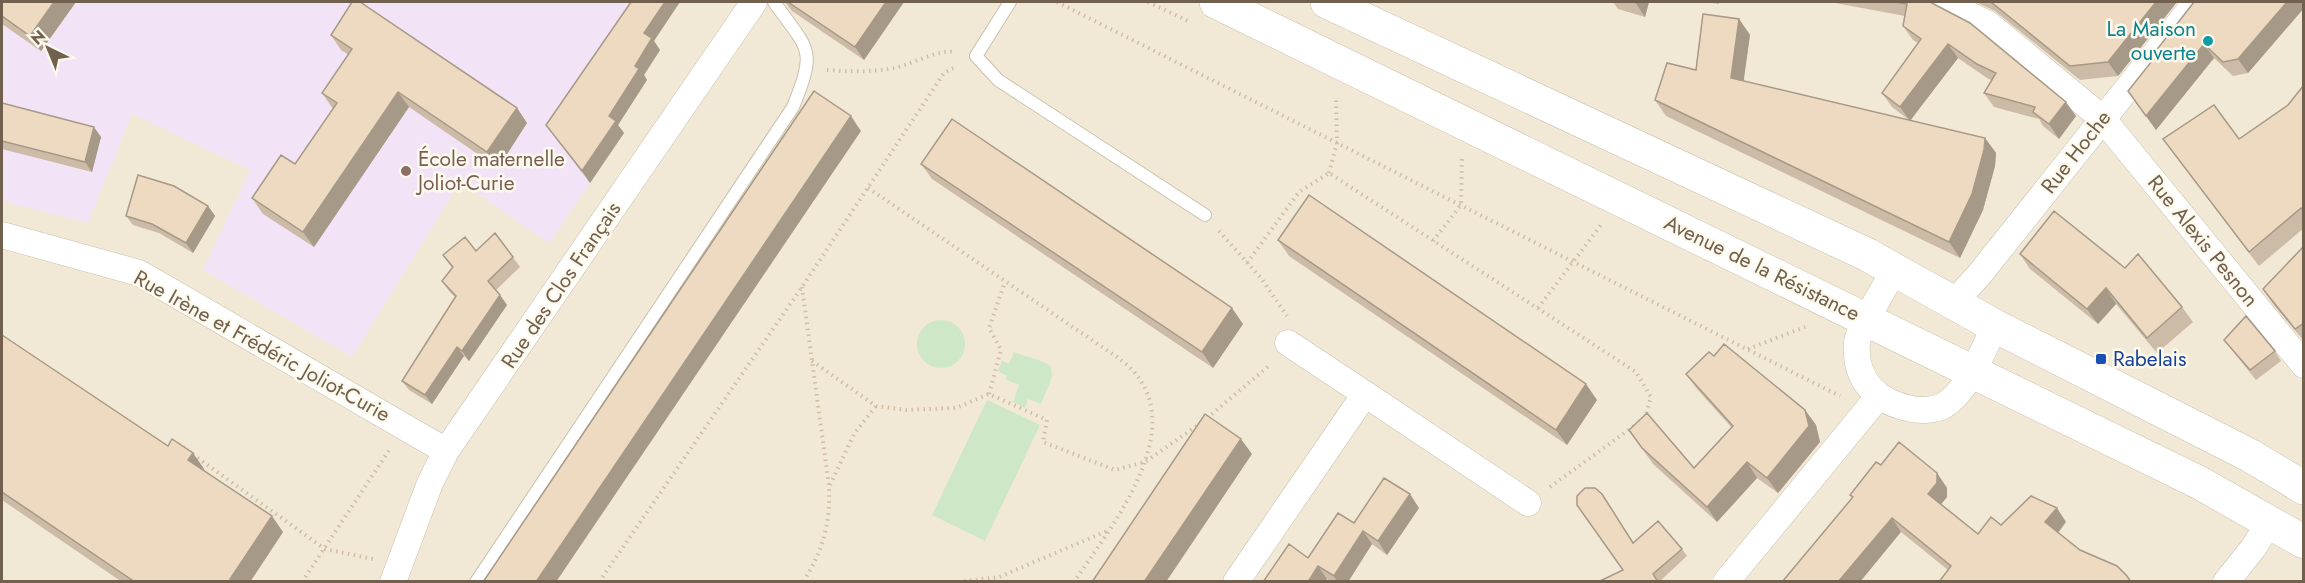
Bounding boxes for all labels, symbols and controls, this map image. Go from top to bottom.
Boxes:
place label: La Maison ouverte [2107,14,2196,68]
north arrow [18,18,78,78]
text: N [26,25,51,50]
marker: La Maison ouverte [2201,34,2215,48]
street label: Rue Hoche [2034,104,2118,200]
place label: École maternelle Joliot-Curie [415,144,565,198]
marker: École maternelle Joliot-Curie [399,164,413,178]
street label: Rue Alexis Pesnon [2140,169,2266,313]
street label: Rue des Clos Français [494,196,628,374]
street label: Avenue de la Résistance [1659,208,1865,328]
street label: Rue Irène et Frédéric Joliot-Curie [128,263,396,429]
place label: Rabelais [2113,344,2187,374]
marker: Rabelais [2094,352,2108,366]

